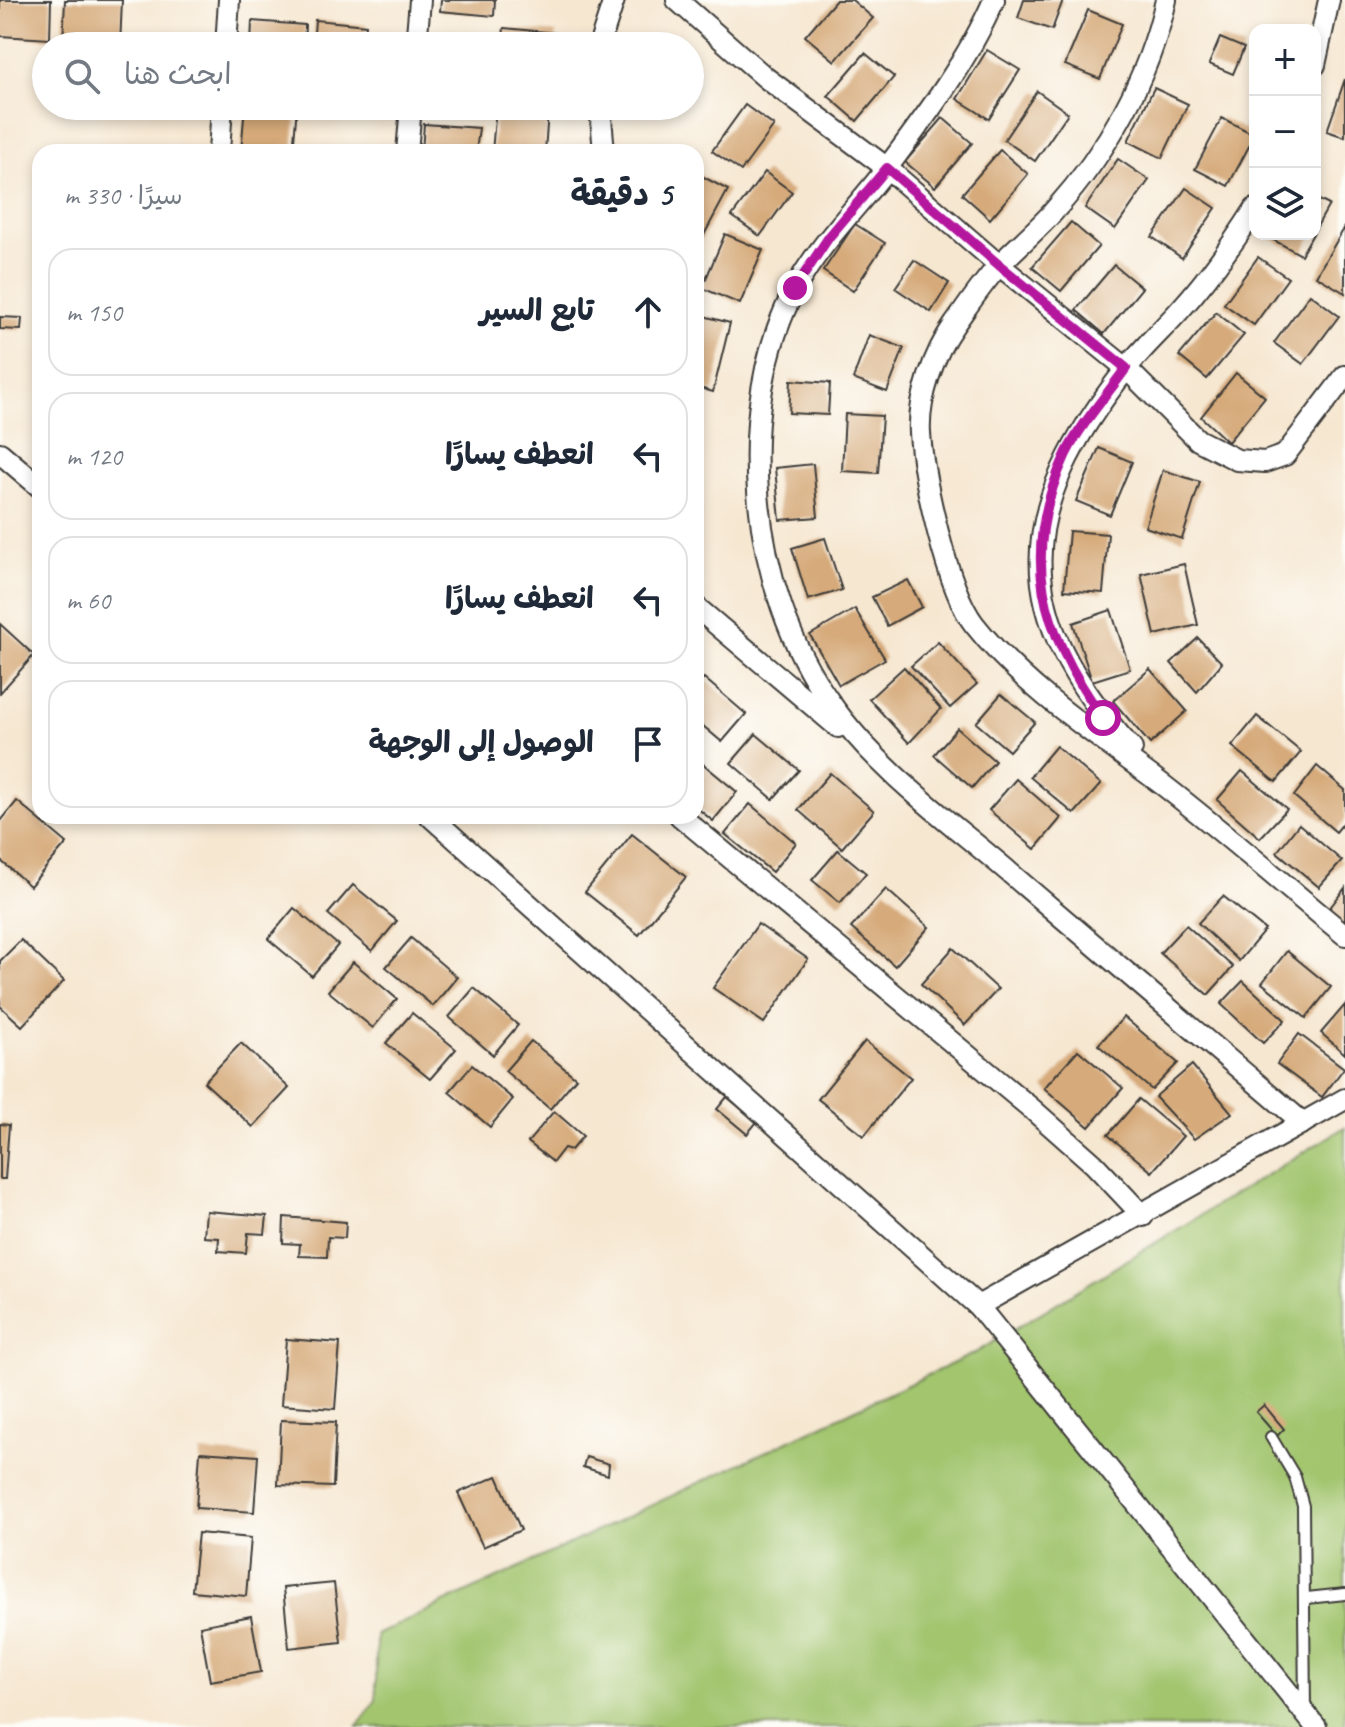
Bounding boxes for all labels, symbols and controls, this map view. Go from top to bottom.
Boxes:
map controls [1249,24,1321,240]
button: + [1249,24,1321,96]
search box [32,32,704,120]
icon: search [60,54,104,98]
text: ابحث هنا [124,55,232,93]
button: − [1249,96,1321,168]
button: layers [1249,168,1321,240]
text: 5 دقيقة [571,172,672,215]
text: سيرًا · 330 m [64,179,183,212]
route end [777,270,813,306]
icon: ahead [626,290,670,334]
text: تابع السير [480,291,594,329]
text: 150 m [66,296,122,329]
icon: left [626,434,670,478]
text: انعطف يسارًا [445,435,594,473]
text: 120 m [66,440,122,473]
icon: left [626,578,670,622]
text: انعطف يسارًا [445,579,594,617]
text: 60 m [66,584,110,617]
route start [1085,700,1121,736]
icon: arrive [626,722,670,766]
text: الوصول إلى الوجهة [369,723,594,761]

